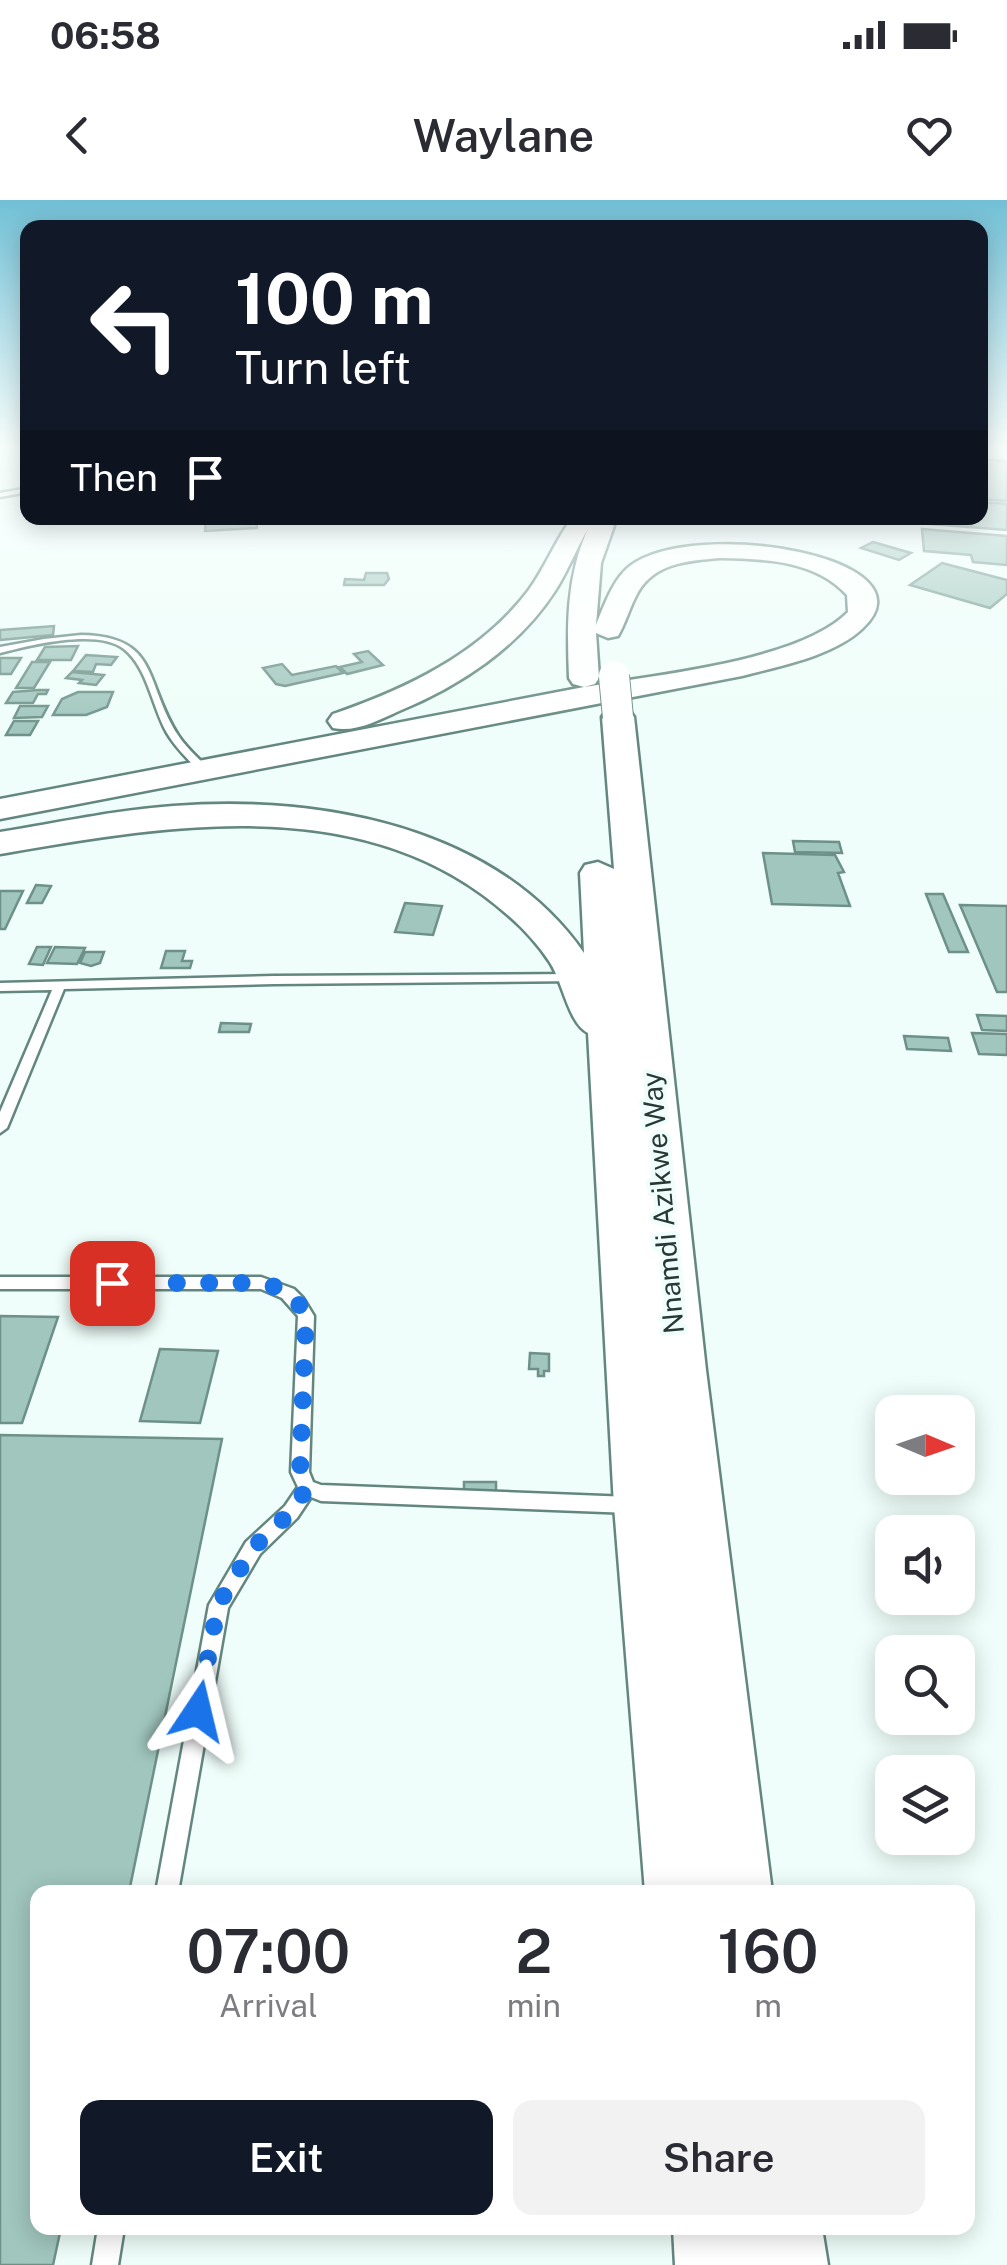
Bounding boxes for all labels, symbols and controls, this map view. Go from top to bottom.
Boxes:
text: 06:58 [50,13,161,58]
icon: back [50,108,105,163]
icon: heart [902,108,957,163]
text: Waylane [413,109,594,162]
text: 100 m [235,257,433,340]
icon: left [70,260,200,390]
text: Turn left [235,341,411,394]
icon: arrive [178,450,233,505]
text: Then [70,455,158,500]
street label: Nnamdi Azikwe Way [634,1071,690,1335]
pin [70,1241,155,1326]
icon: arrive [85,1256,140,1311]
north arrow [875,1395,975,1495]
map controls [875,1395,975,1855]
button: sound [875,1515,975,1615]
button: search [875,1635,975,1735]
position arrow [146,1659,250,1763]
button: layers [875,1755,975,1855]
text: 07:00 [186,1916,350,1987]
text: 2 [515,1916,552,1987]
text: 160 [717,1916,819,1987]
text: Arrival [219,1987,318,2024]
text: min [507,1987,561,2024]
text: m [754,1987,782,2024]
button: Exit [80,2100,493,2215]
button: Share [513,2100,925,2215]

